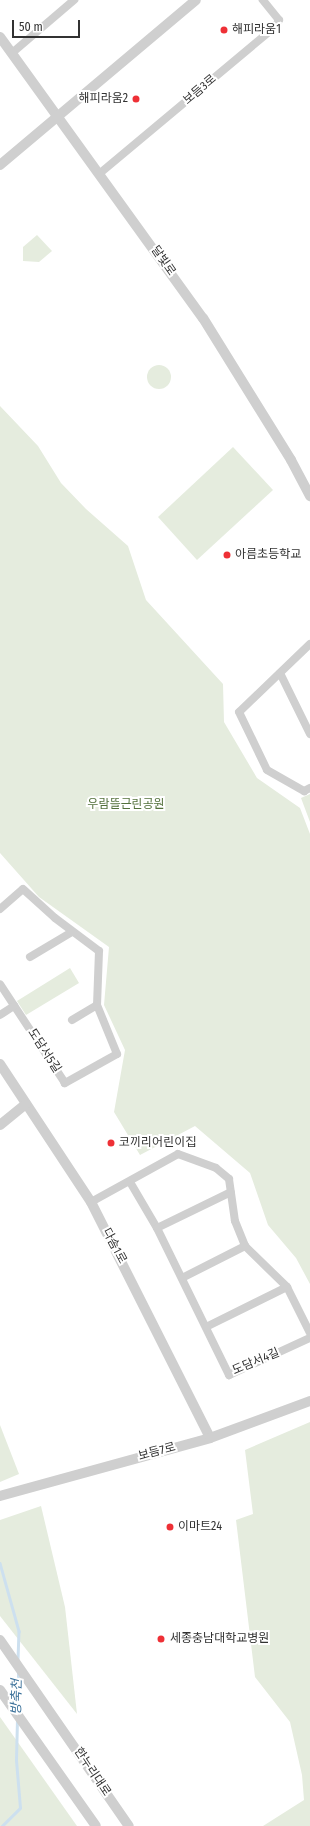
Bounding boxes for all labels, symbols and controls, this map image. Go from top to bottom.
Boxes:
scale bar [14,12,82,38]
text: 50 m [19,20,43,34]
place label: 해피라움1 [232,23,281,37]
marker: 해피라움1 [219,25,229,35]
street label: 보듬3로 [181,72,219,108]
place label: 해피라움2 [79,92,128,106]
marker: 해피라움2 [131,94,141,104]
street label: 달빛로 [148,243,178,279]
place label: 아름초등학교 [235,548,301,562]
marker: 아름초등학교 [222,550,232,560]
park label: 우람뜰근린공원 [87,798,165,812]
street label: 도담서5길 [24,1026,64,1076]
place label: 코끼리어린이집 [119,1136,196,1150]
marker: 코끼리어린이집 [106,1138,116,1148]
street label: 다솜1로 [99,1226,129,1266]
street label: 도담서4길 [230,1346,282,1378]
street label: 보듬7로 [137,1440,177,1464]
place label: 이마트24 [178,1520,222,1534]
marker: 이마트24 [165,1522,175,1532]
place label: 세종충남대학교병원 [170,1632,269,1646]
marker: 세종충남대학교병원 [155,1633,167,1645]
water label: 방축천 [9,1679,25,1715]
street label: 한누리대로 [71,1745,113,1799]

